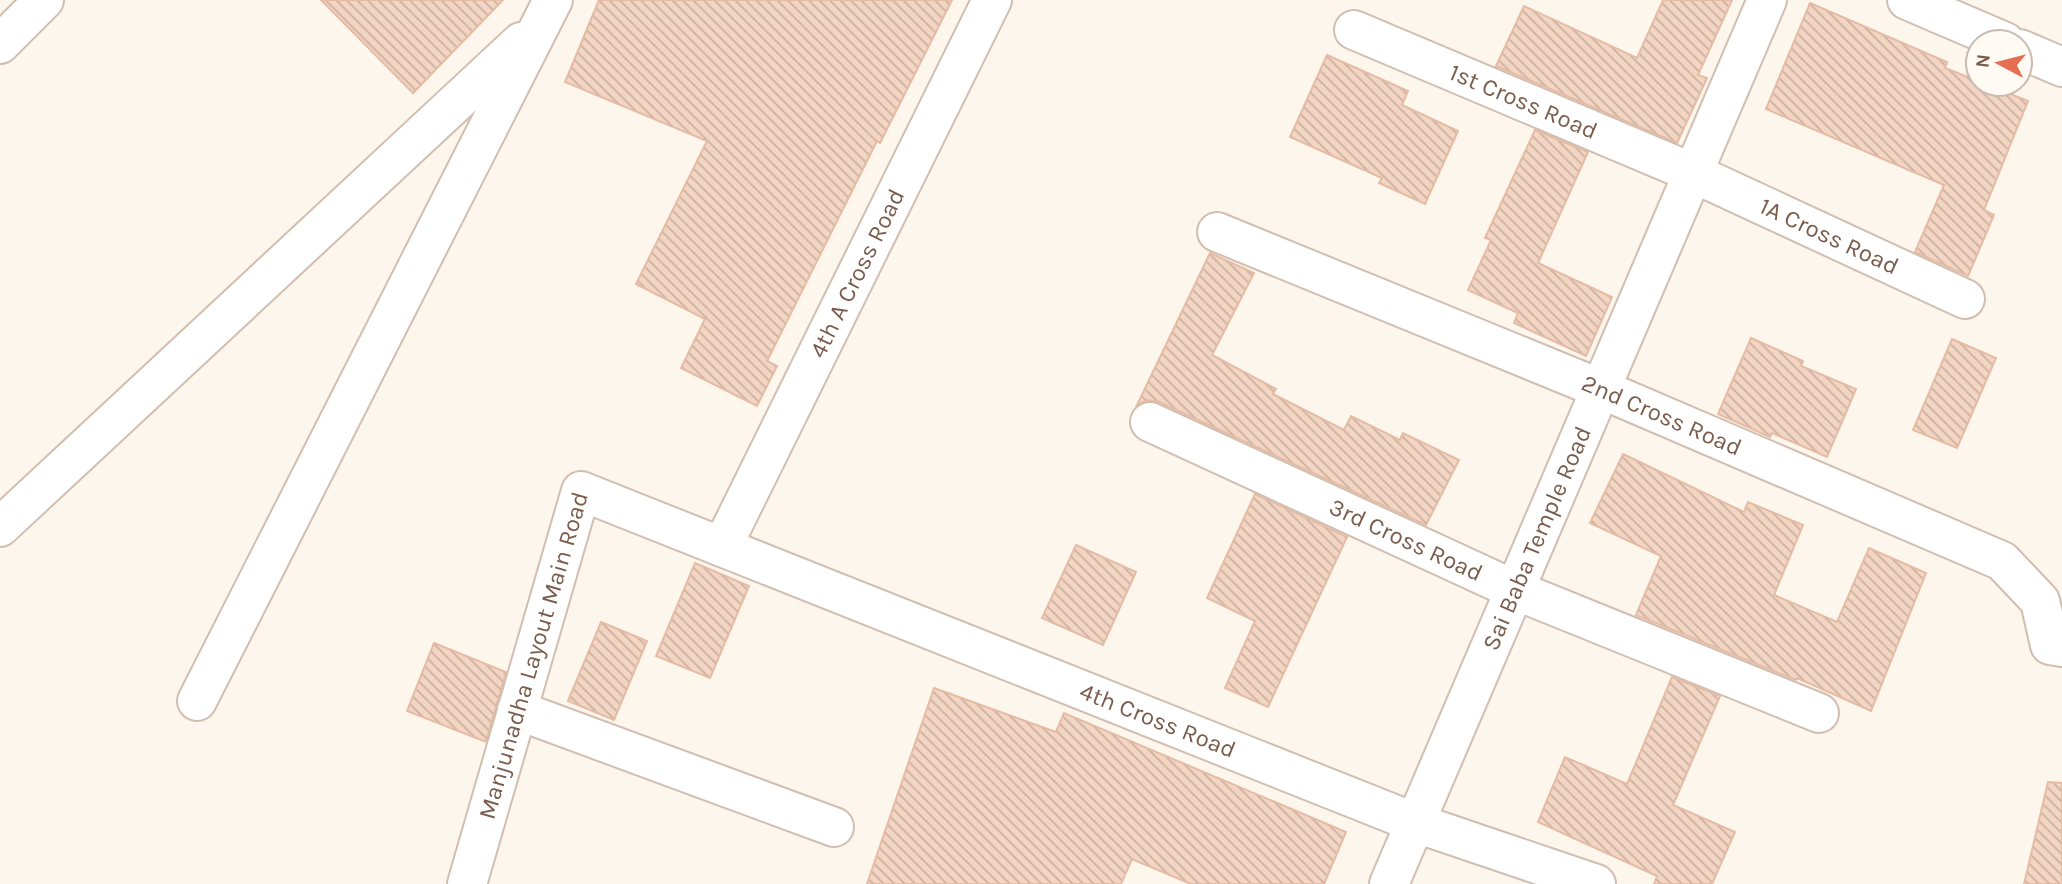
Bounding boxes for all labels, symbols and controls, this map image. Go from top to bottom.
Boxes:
north arrow [1964,28,2034,98]
text: N [1971,53,1995,69]
street label: 1st Cross Road [1445,58,1602,145]
street label: 4th A Cross Road [804,184,911,363]
street label: 1A Cross Road [1755,192,1903,280]
street label: 2nd Cross Road [1578,369,1746,462]
street label: Sai Baba Temple Road [1477,422,1597,655]
street label: Manjunadha Layout Main Road [473,488,594,822]
street label: 3rd Cross Road [1325,493,1487,587]
street label: 4th Cross Road [1076,677,1240,764]

